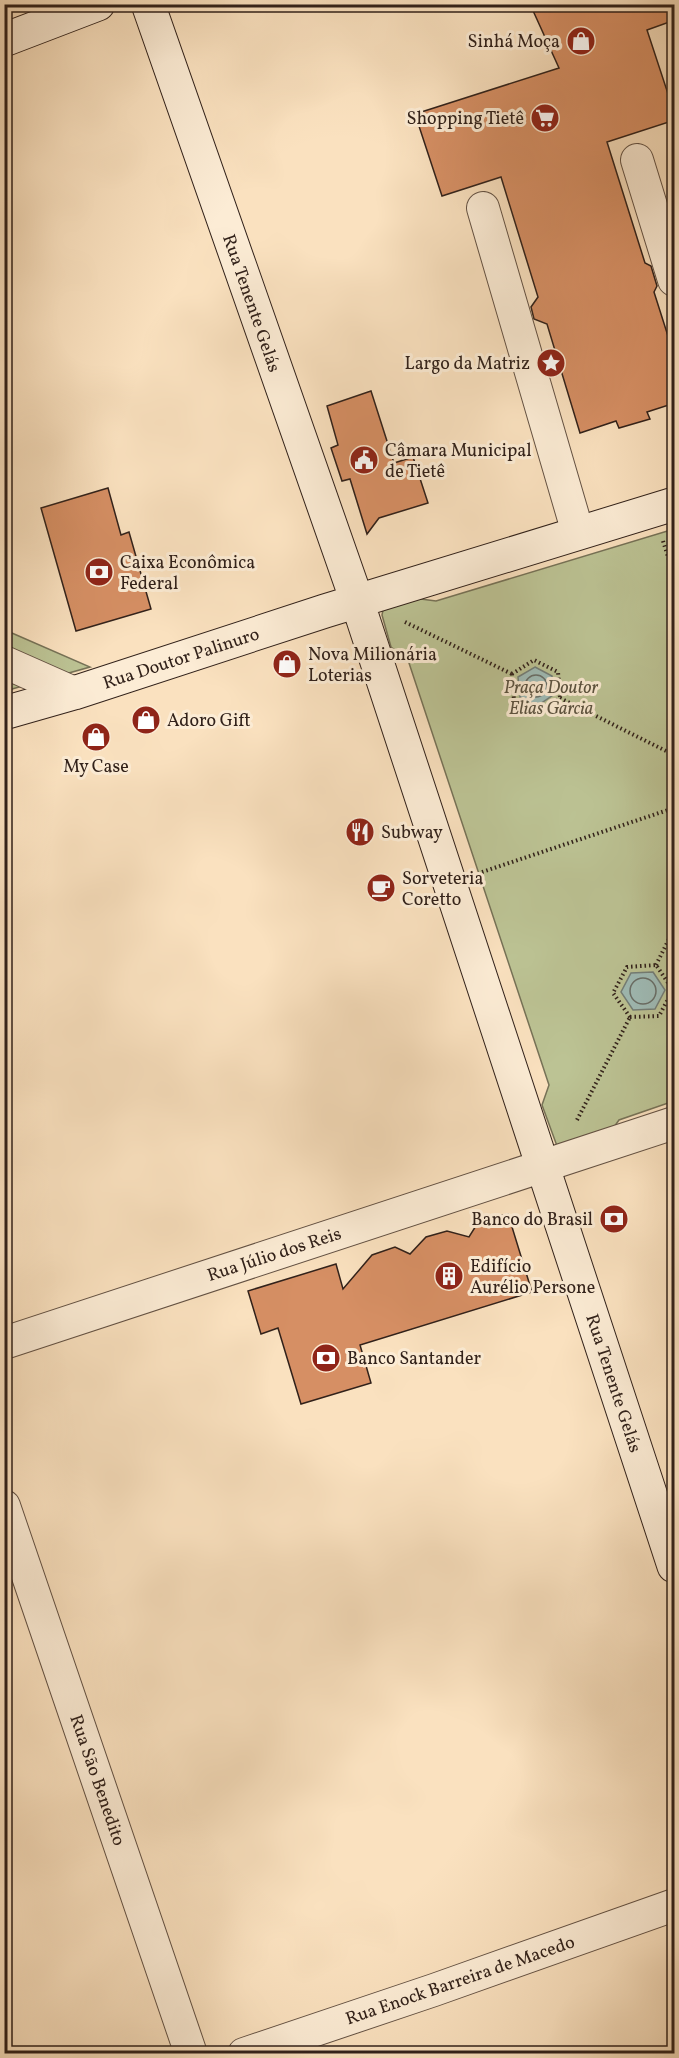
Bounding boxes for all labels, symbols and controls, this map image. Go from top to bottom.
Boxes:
shop icon: Sinhá Moça [565,25,597,57]
place label: Sinhá Moça [468,30,560,55]
supermarket icon: Shopping Tietê [529,102,561,134]
place label: Shopping Tietê [406,107,524,132]
street label: Rua Tenente Gelás [215,231,286,376]
place icon: Largo da Matriz [535,347,567,379]
place label: Largo da Matriz [405,352,530,377]
place label: Câmara Municipal de Tietê [385,439,532,485]
public building icon: Câmara Municipal de Tietê [348,444,380,476]
place label: Caixa Econômica Federal [120,551,255,597]
bank icon: Caixa Econômica Federal [83,556,115,588]
street label: Rua Doutor Palinuro [100,622,263,696]
place label: Nova Milionária Loterias [308,643,437,689]
shop icon: Nova Milionária Loterias [271,648,303,680]
park label: Praça Doutor Elias Garcia [504,676,599,722]
shop icon: Adoro Gift [130,704,162,736]
place label: Adoro Gift [167,709,251,734]
shop icon: My Case [80,721,112,753]
place label: My Case [63,755,129,780]
restaurant icon: Subway [344,816,376,848]
place label: Subway [381,821,443,846]
place label: Sorveteria Coretto [402,867,484,913]
cafe icon: Sorveteria Coretto [365,872,397,904]
bank icon: Banco do Brasil [598,1203,630,1235]
place label: Banco do Brasil [471,1208,593,1233]
street label: Rua Júlio dos Reis [204,1222,345,1289]
place label: Edifício Aurélio Persone [470,1255,595,1301]
building icon: Edifício Aurélio Persone [433,1260,465,1292]
street label: Rua Tenente Gelás [578,1311,647,1456]
bank icon: Banco Santander [310,1342,342,1374]
place label: Banco Santander [347,1347,482,1372]
street label: Rua São Benedito [62,1711,131,1850]
street label: Rua Enock Barreira de Macedo [343,1930,578,2032]

